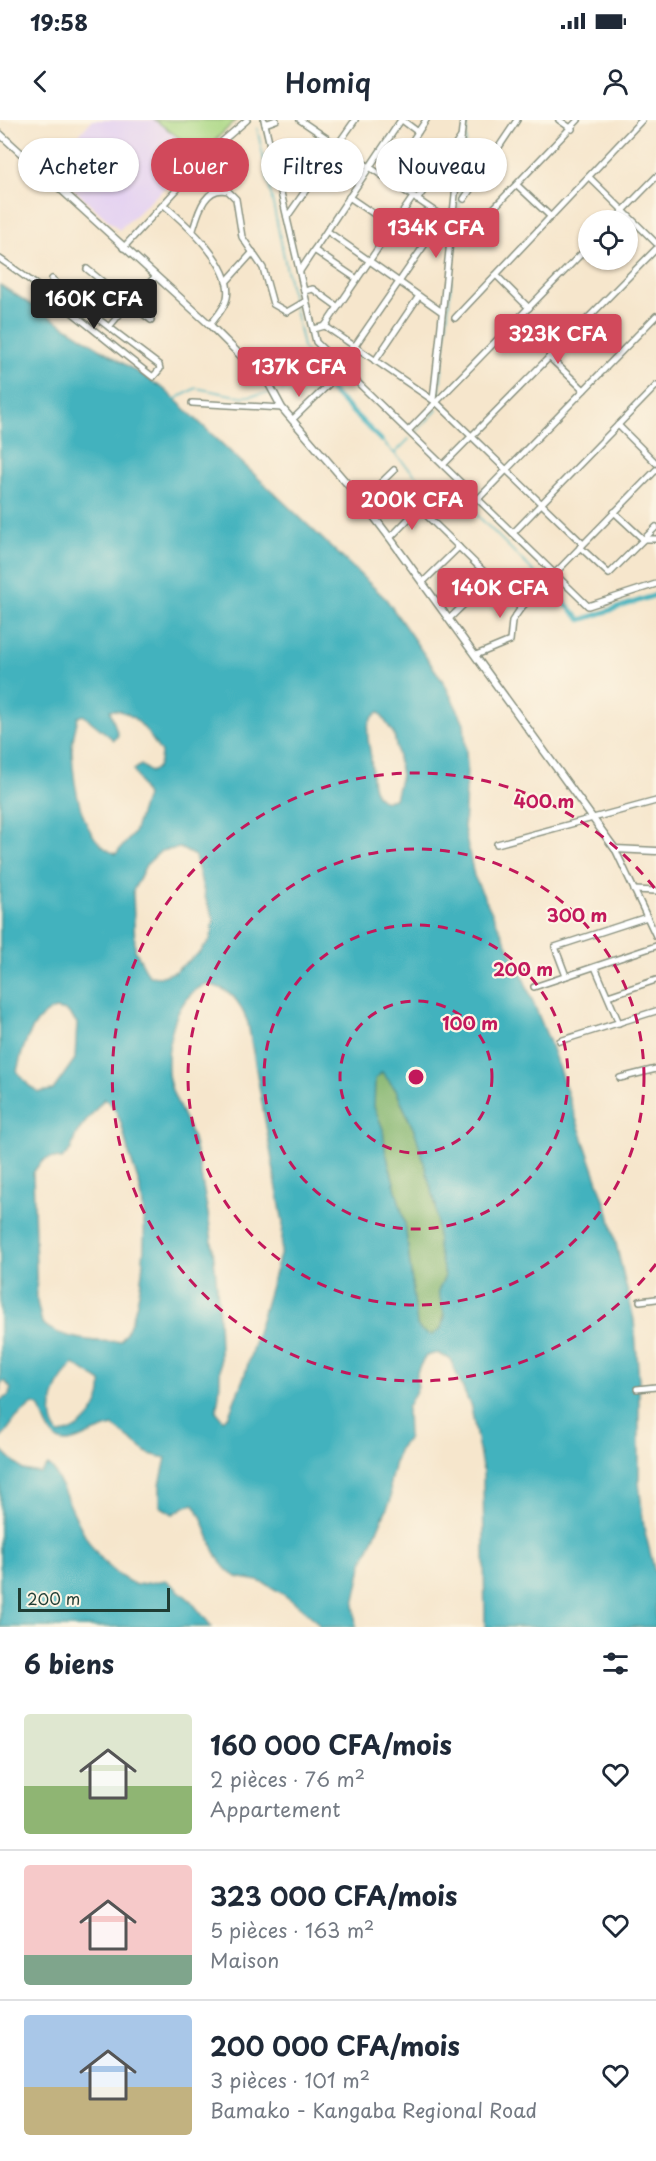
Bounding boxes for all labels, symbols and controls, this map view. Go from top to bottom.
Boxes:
text: 19:58 [30,5,88,38]
text: Homiq [285,61,371,102]
icon: back [24,65,57,98]
icon: person [599,65,632,98]
chip: Acheter [18,138,139,192]
chip: Louer [151,138,249,192]
chip: Filtres [261,138,364,192]
chip: Nouveau [376,138,507,192]
pin: 134K CFA [374,208,498,259]
map controls [578,210,638,270]
button: locate [578,210,638,270]
text: 134K CFA [387,212,485,242]
pin: 160K CFA [32,279,156,330]
text: 160K CFA [45,283,143,313]
pin: 323K CFA [496,314,620,365]
text: 323K CFA [509,318,607,348]
pin: 137K CFA [237,347,361,398]
text: 137K CFA [252,351,346,381]
pin: 200K CFA [350,480,474,531]
text: 200K CFA [361,484,463,514]
pin: 140K CFA [438,568,562,619]
text: 140K CFA [451,572,549,602]
text: 400 m [514,787,574,814]
text: 300 m [547,901,607,928]
text: 200 m [493,955,553,982]
text: 100 m [442,1009,498,1036]
centre of rings [406,1067,426,1087]
scale bar [18,1585,170,1612]
text: 200 m [27,1586,80,1610]
text: 6 biens [24,1644,114,1683]
icon: filters [599,1647,632,1680]
text: 160 000 CFA/mois [210,1725,452,1764]
icon: home [72,1738,144,1810]
icon: heart [599,1758,632,1791]
text: 2 pièces · 76 m² [210,1764,365,1794]
text: Appartement [210,1794,340,1824]
text: 323 000 CFA/mois [210,1876,457,1915]
icon: home [72,1889,144,1961]
icon: heart [599,1909,632,1942]
text: 5 pièces · 163 m² [210,1915,374,1945]
text: Maison [210,1945,279,1975]
text: 200 000 CFA/mois [210,2026,460,2065]
icon: home [72,2039,144,2111]
icon: heart [599,2059,632,2092]
text: 3 pièces · 101 m² [210,2065,370,2095]
text: Bamako - Kangaba Regional Road [210,2095,537,2125]

